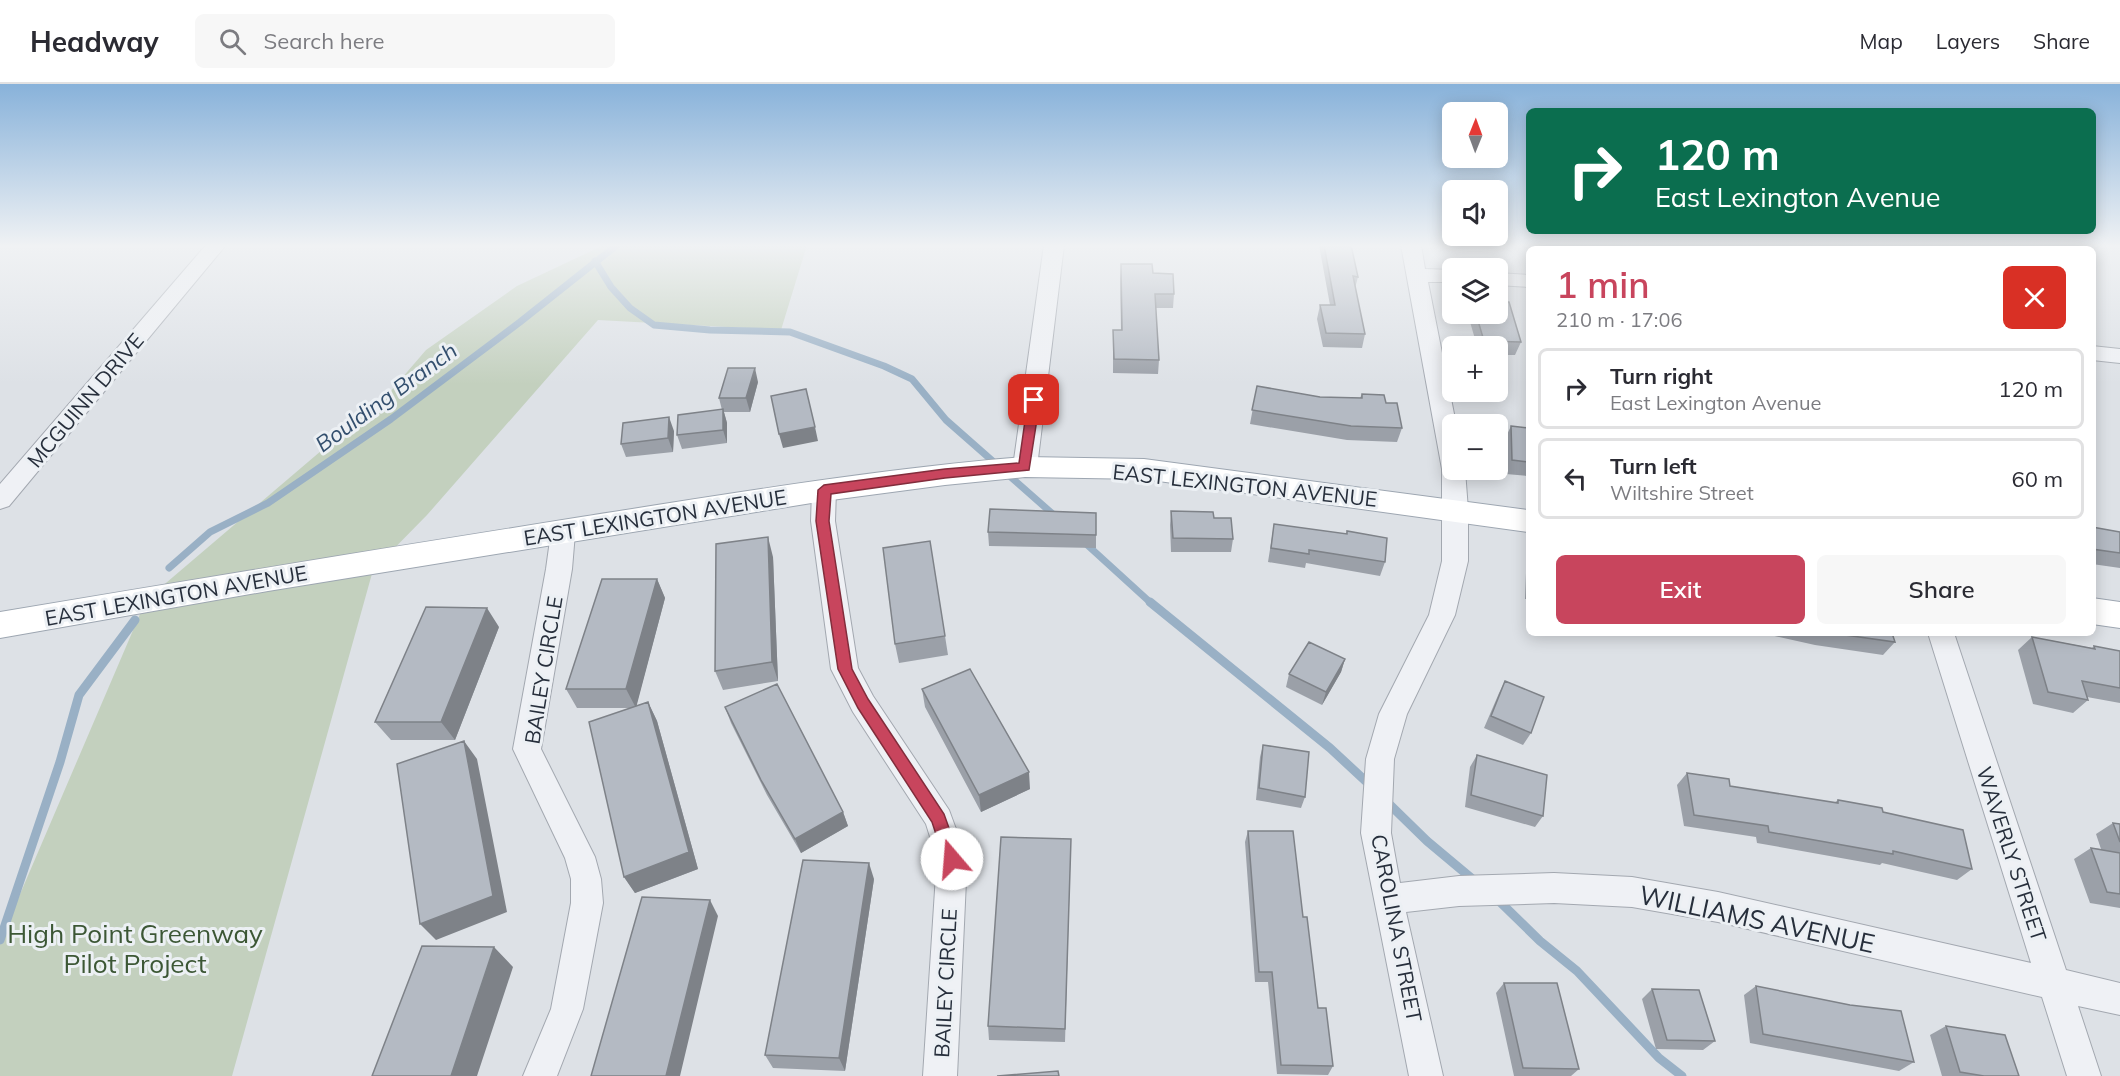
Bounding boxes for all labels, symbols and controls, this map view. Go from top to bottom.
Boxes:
search box [195,14,615,68]
text: Headway [30,24,159,59]
icon: search [216,25,249,58]
text: Search here [264,27,385,55]
text: Map [1860,28,1903,54]
text: Layers [1936,28,2000,54]
text: Share [2033,28,2090,54]
north arrow [1442,102,1508,168]
map controls [1442,102,1508,480]
text: 120 m [1655,128,1780,181]
icon: right [1556,132,1634,210]
button: sound [1442,180,1508,246]
text: East Lexington Avenue [1655,180,1940,214]
button: layers [1442,258,1508,324]
text: 1 min [1556,262,1650,307]
button: close [2003,266,2066,329]
text: 210 m · 17:06 [1556,307,1682,332]
street label: MCGUINN DRIVE [21,327,149,473]
water label: Boulding Branch [310,336,462,458]
button: + [1442,336,1508,402]
text: Turn right [1610,362,1713,390]
icon: right [1559,372,1592,405]
pin [1008,374,1059,425]
text: 120 m [1998,375,2063,403]
icon: arrive [1017,383,1050,416]
text: East Lexington Avenue [1610,390,1821,415]
button: − [1442,414,1508,480]
text: Turn left [1610,452,1697,480]
street label: EAST LEXINGTON AVENUE [1112,458,1378,512]
icon: left [1559,462,1592,495]
text: 60 m [2012,465,2063,493]
text: Wiltshire Street [1610,480,1754,505]
street label: EAST LEXINGTON AVENUE [522,483,788,551]
button: Exit [1556,555,1805,624]
button: Share [1817,555,2066,624]
street label: EAST LEXINGTON AVENUE [43,559,309,631]
street label: BAILEY CIRCLE [518,594,568,746]
street label: WAVERLY STREET [1971,763,2053,945]
position arrow [920,827,984,891]
street label: CAROLINA STREET [1366,832,1428,1024]
street label: WILLIAMS AVENUE [1636,878,1878,960]
street label: BAILEY CIRCLE [928,908,962,1058]
park label: High Point Greenway Pilot Project [7,917,263,980]

